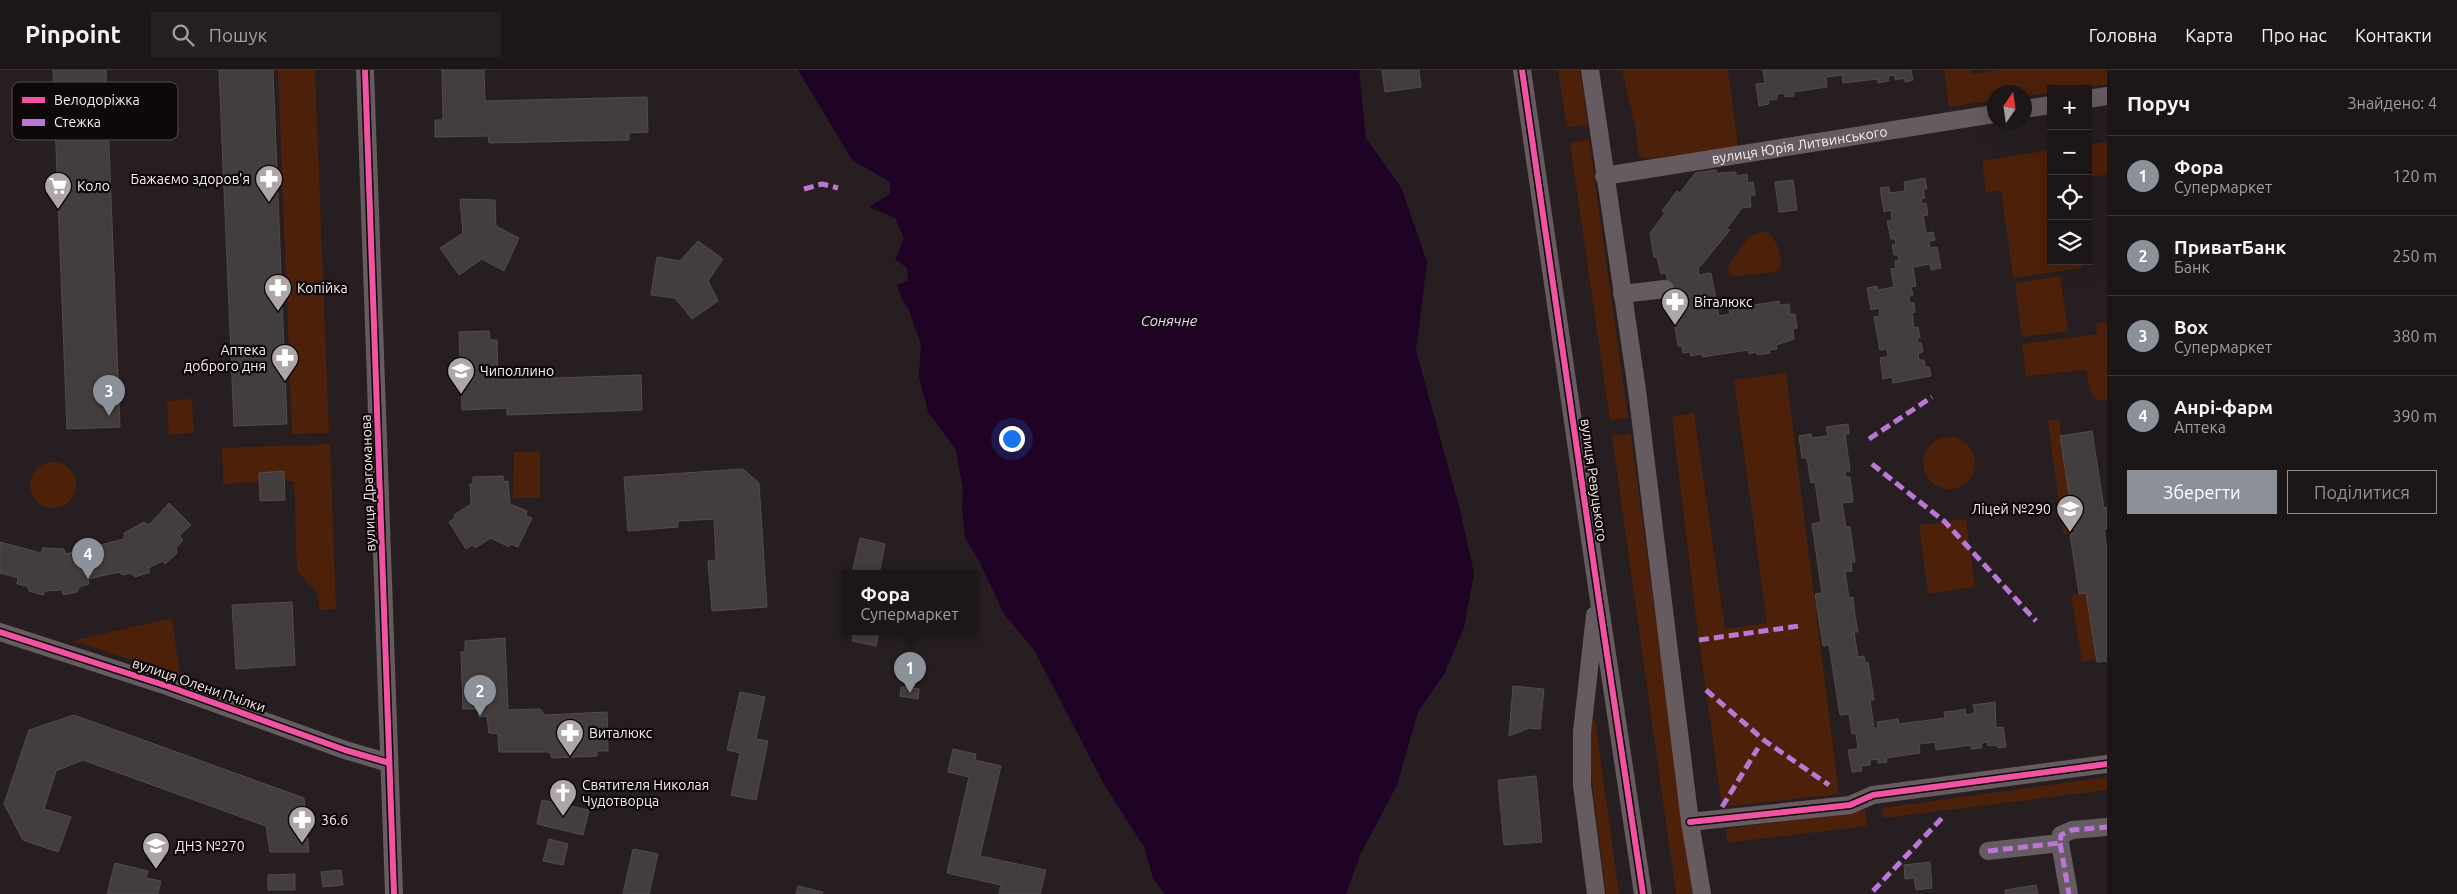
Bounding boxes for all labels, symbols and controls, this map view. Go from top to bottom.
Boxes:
search box [151,12,501,57]
text: Pinpoint [25,21,121,48]
icon: search [169,21,197,49]
text: Пошук [209,24,267,46]
text: Головна [2089,25,2157,45]
text: Карта [2185,25,2233,45]
text: Про нас [2261,25,2327,45]
text: Контакти [2355,25,2432,45]
legend [12,82,178,140]
north arrow [1987,85,2032,130]
map controls [2047,85,2092,265]
button: + [2047,85,2092,130]
text: Поруч [2127,91,2190,115]
text: Велодоріжка [54,92,140,108]
text: Знайдено: 4 [2348,94,2437,112]
text: Стежка [54,114,101,130]
street label: вулиця Юрія Литвинського [1711,123,1888,167]
button: − [2047,130,2092,175]
text: Фора [2174,156,2224,178]
pharmacy icon: Бажаємо здоров'я [254,164,284,203]
text: 1 [2138,167,2148,185]
text: 120 m [2392,167,2437,185]
supermarket icon: Коло [43,171,73,210]
place label: Бажаємо здоров'я [131,171,250,187]
button: locate [2047,175,2092,220]
place label: Коло [77,178,110,194]
text: Супермаркет [2174,178,2272,196]
button: layers [2047,220,2092,265]
text: ПриватБанк [2174,236,2286,258]
text: 2 [2138,247,2148,265]
text: 250 m [2392,247,2437,265]
text: Банк [2174,258,2210,276]
pharmacy icon: Копійка [263,273,293,312]
place label: Копійка [297,280,348,296]
pharmacy icon: Віталюкс [1660,287,1690,326]
place label: Віталюкс [1694,294,1753,310]
water label: Сонячне [1141,312,1198,329]
text: Box [2174,316,2208,338]
text: 3 [2138,327,2148,345]
text: 380 m [2392,327,2437,345]
text: Супермаркет [2174,338,2272,356]
place label: Аптека доброго дня [184,342,266,374]
pharmacy icon: Аптека доброго дня [270,343,300,382]
school or university icon: Чиполлино [446,356,476,395]
place label: Чиполлино [480,363,554,379]
pin: 3 [93,375,125,416]
text: Анрі-фарм [2174,396,2273,418]
text: 4 [2138,407,2148,425]
text: 390 m [2392,407,2437,425]
street label: вулиця Драгоманова [358,414,378,552]
street label: вулиця Ревуцького [1577,417,1611,543]
text: Аптека [2174,418,2226,436]
your location [999,426,1025,452]
button: Зберегти [2127,470,2277,514]
button: Поділитися [2287,470,2437,514]
school or university icon: Ліцей №290 [2055,494,2085,533]
place label: Ліцей №290 [1971,501,2051,517]
pin: 4 [72,538,104,579]
popup [842,570,977,635]
text: Фора [860,583,910,605]
text: Супермаркет [860,605,959,623]
pin: 1 [894,652,926,693]
street label: вулиця Олени Пчілки [130,655,268,715]
pin: 2 [464,675,496,716]
pharmacy icon: Виталюкс [555,718,585,757]
place label: Виталюкс [589,725,653,741]
place label: Святителя Николая Чудотворца [582,777,709,809]
church icon: Святителя Николая Чудотворца [548,778,578,817]
pharmacy icon: 36.6 [287,805,317,844]
place label: 36.6 [321,812,348,828]
school or university icon: ДНЗ №270 [141,831,171,870]
place label: ДНЗ №270 [175,838,245,854]

